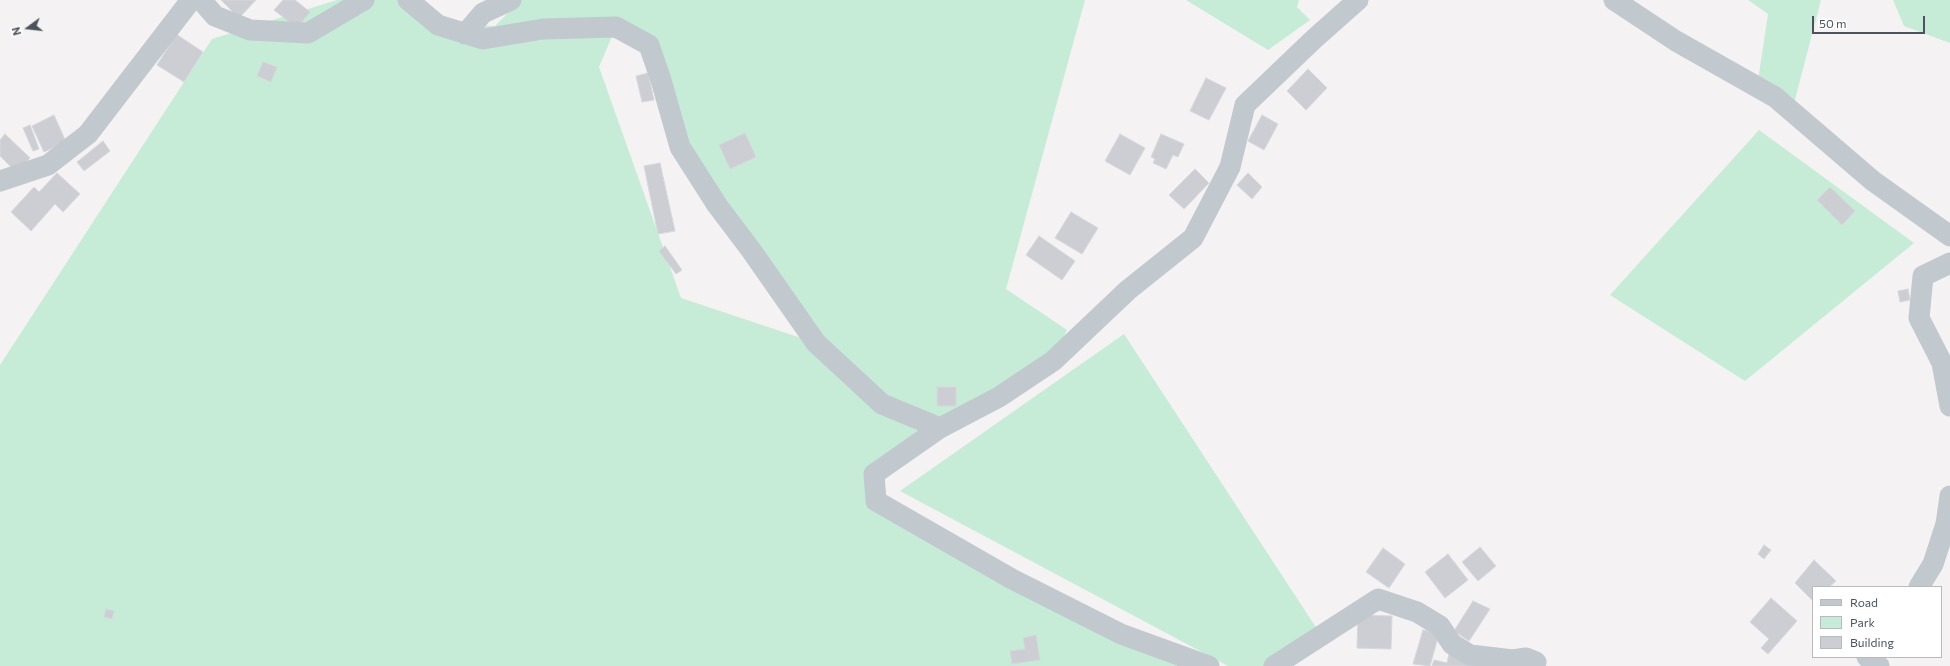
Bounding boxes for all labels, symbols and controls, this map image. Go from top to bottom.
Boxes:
north arrow [8,8,48,48]
scale bar [1814,8,1927,34]
text: 50 m [1819,16,1847,30]
text: N [9,26,23,37]
legend [1812,586,1942,658]
text: Road [1850,595,1878,609]
text: Park [1850,615,1875,629]
text: Building [1850,635,1894,649]

